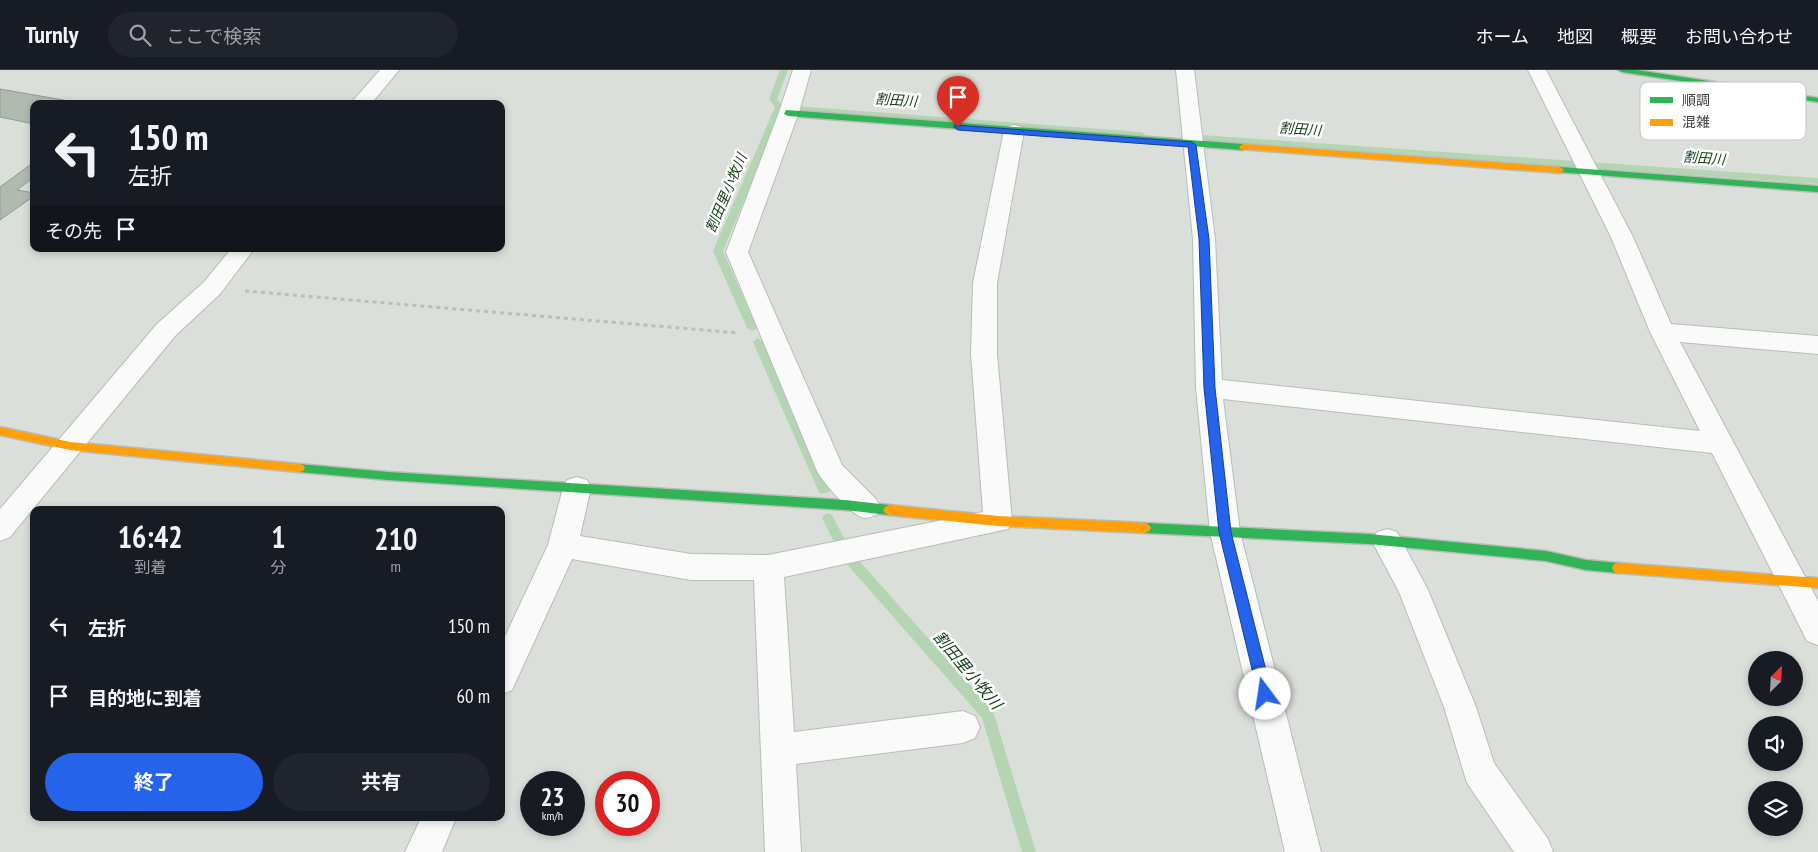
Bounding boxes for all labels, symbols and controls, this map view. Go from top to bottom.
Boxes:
search box [108,12,458,57]
text: Turnly [25,19,78,50]
icon: search [126,21,154,49]
text: ここで検索 [166,24,261,48]
text: ホーム [1476,25,1529,48]
text: 地図 [1557,25,1593,48]
text: 概要 [1621,25,1657,48]
text: お問い合わせ [1685,25,1793,48]
pin [937,76,979,127]
legend [1640,82,1806,140]
icon: arrive [944,83,972,111]
water label: 割田川 [874,90,920,111]
text: 順調 [1682,91,1710,109]
text: 混雑 [1682,113,1710,131]
text: 150 m [128,114,209,160]
water label: 割田川 [1278,119,1324,140]
icon: left [45,120,110,185]
water label: 割田川 [1682,148,1728,169]
water label: 割田里小牧川 [701,149,751,235]
text: 左折 [128,162,172,190]
icon: arrive [112,215,140,243]
text: その先 [45,219,102,243]
text: 16:42 [118,517,183,556]
text: 1 [271,517,286,556]
text: 210 [374,519,417,558]
text: m [391,556,401,576]
text: 到着 [134,557,166,577]
text: 分 [270,557,286,577]
icon: left [45,612,73,640]
text: 150 m [448,614,490,638]
text: 左折 [88,616,126,640]
water label: 割田里小牧川 [929,627,1008,715]
north arrow [1748,651,1802,706]
map controls [1748,651,1803,836]
position arrow [1238,667,1290,719]
icon: arrive [45,682,73,710]
text: 60 m [457,684,490,708]
text: 目的地に到着 [88,686,202,710]
button: sound [1748,716,1803,771]
button: 終了 [45,753,263,811]
button: 共有 [273,753,490,811]
speed limit sign: 30 [595,771,660,836]
text: 23 [541,781,564,813]
button: layers [1748,781,1803,836]
text: km/h [542,808,563,823]

